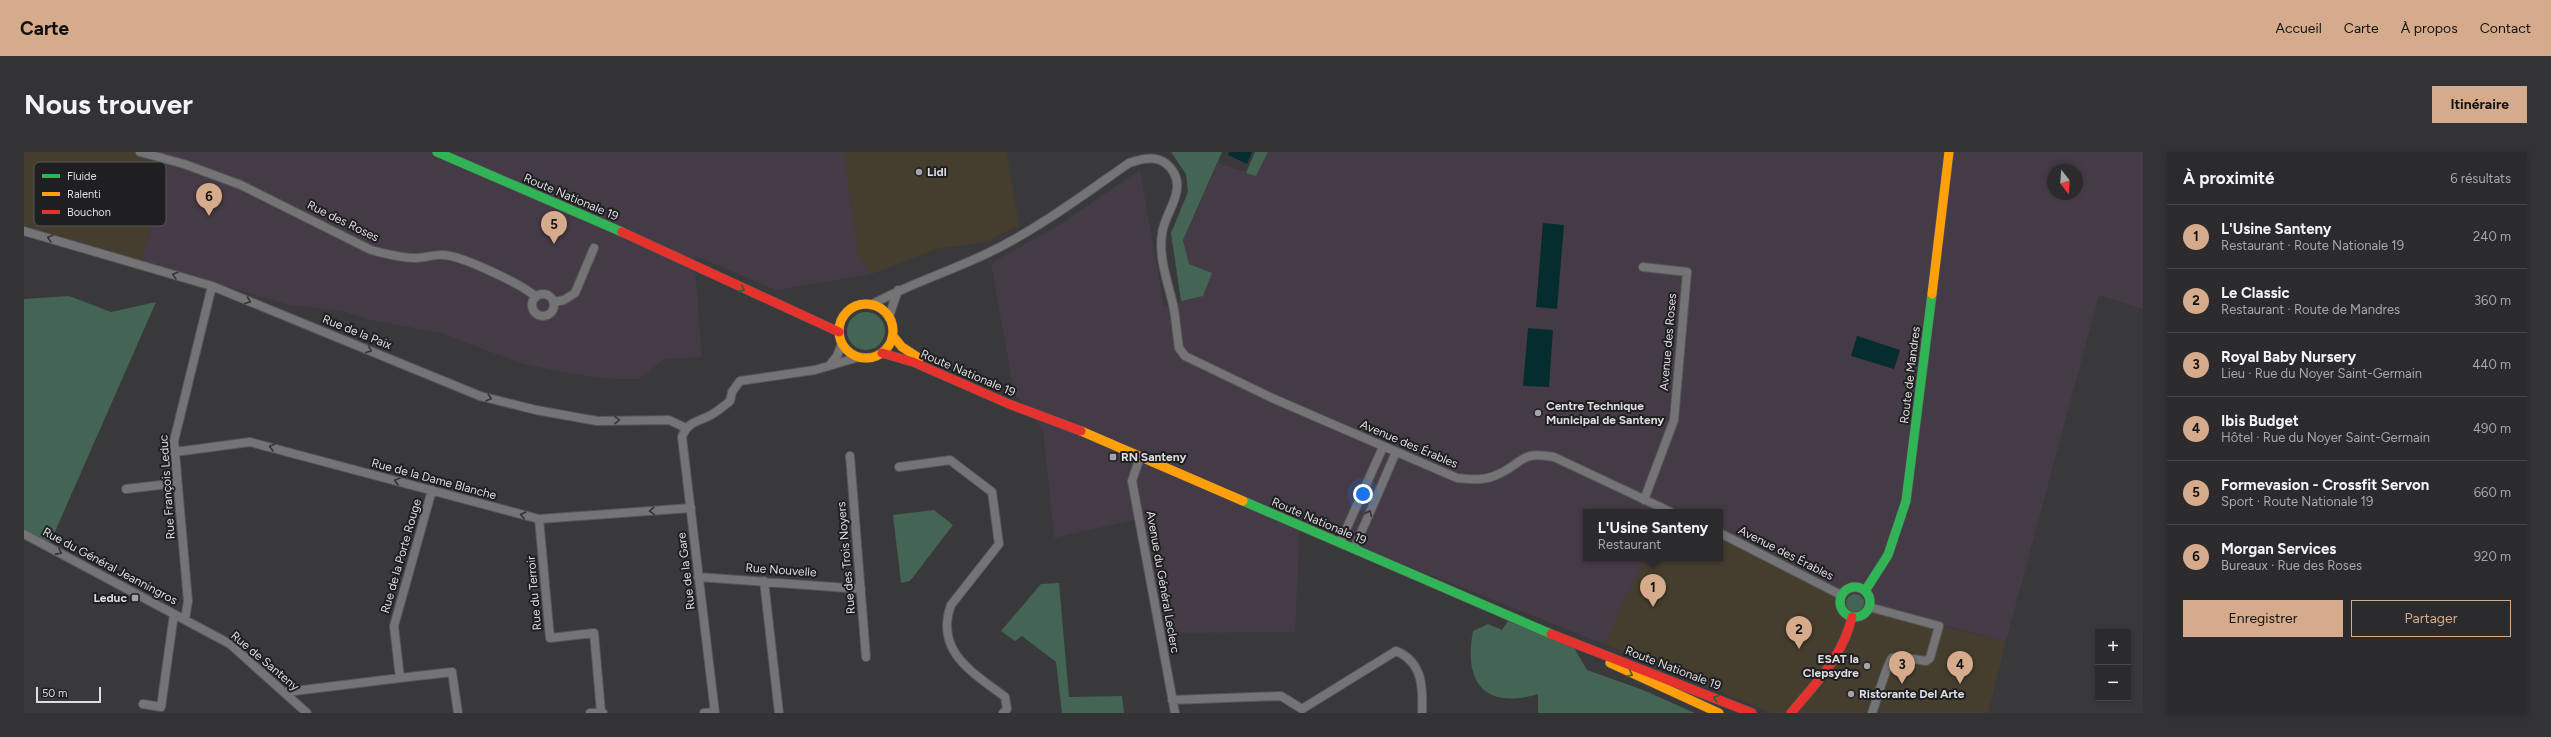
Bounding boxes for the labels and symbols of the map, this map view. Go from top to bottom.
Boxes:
legend [34,162,166,226]
north arrow [2047,164,2083,200]
place label: Lidl [927,165,947,179]
marker: Lidl [914,167,924,177]
text: Fluide [67,170,97,183]
street label: Route Nationale 19 [521,171,621,223]
pin: 6 [196,183,222,216]
text: Ralenti [67,188,101,201]
street label: Rue des Roses [305,198,382,245]
text: Bouchon [67,206,111,219]
pin: 5 [541,211,567,244]
one-way arrow [47,234,54,243]
one-way arrow [172,271,179,280]
one-way arrow [738,284,745,292]
street label: Avenue des Roses [1657,292,1679,391]
one-way arrow [245,296,252,304]
street label: Rue de la Paix [320,312,394,352]
street label: Route de Mandres [1897,325,1923,424]
one-way arrow [364,345,372,353]
street label: Route Nationale 19 [918,347,1018,399]
one-way arrow [486,393,493,402]
place label: Centre Technique Municipal de Santeny [1546,399,1664,427]
marker: Centre Technique Municipal de Santeny [1533,408,1543,418]
one-way arrow [614,416,620,424]
street label: Avenue des Érables [1358,417,1460,471]
street label: Rue François Leduc [156,434,178,540]
one-way arrow [268,444,275,452]
place label: RN Santeny [1121,450,1186,464]
marker: RN Santeny [1108,452,1118,462]
street label: Rue de la Dame Blanche [370,456,498,503]
one-way arrow [394,477,401,486]
your location [1353,484,1373,504]
street label: Route Nationale 19 [1269,495,1369,547]
street label: Rue de la Porte Rouge [378,497,424,615]
street label: Rue des Trois Noyers [834,501,858,615]
one-way arrow [649,506,655,515]
street label: Avenue du Général Leclerc [1144,510,1182,655]
one-way arrow [1364,510,1372,518]
one-way arrow [519,512,526,520]
street label: Avenue des Érables [1736,523,1836,583]
street label: Rue du Général Jeanningros [40,524,180,608]
street label: Rue de la Gare [674,531,698,610]
one-way arrow [54,548,62,555]
street label: Rue du Terroir [524,555,544,631]
street label: Rue Nouvelle [745,561,817,579]
pin: 1 [1640,574,1666,607]
place label: Leduc [93,591,127,605]
marker: Leduc [130,593,140,603]
pin: 2 [1786,616,1812,649]
street label: Rue de Santeny [228,628,302,694]
street label: Route Nationale 19 [1623,643,1723,693]
pin: 3 [1889,651,1915,684]
pin: 4 [1947,651,1973,684]
place label: ESAT la Clepsydre [1803,652,1859,680]
marker: ESAT la Clepsydre [1862,661,1872,671]
one-way arrow [1626,669,1633,677]
scale bar [36,685,101,704]
place label: Ristorante Del Arte [1859,687,1965,701]
marker: Ristorante Del Arte [1846,689,1856,699]
one-way arrow [1713,695,1721,703]

